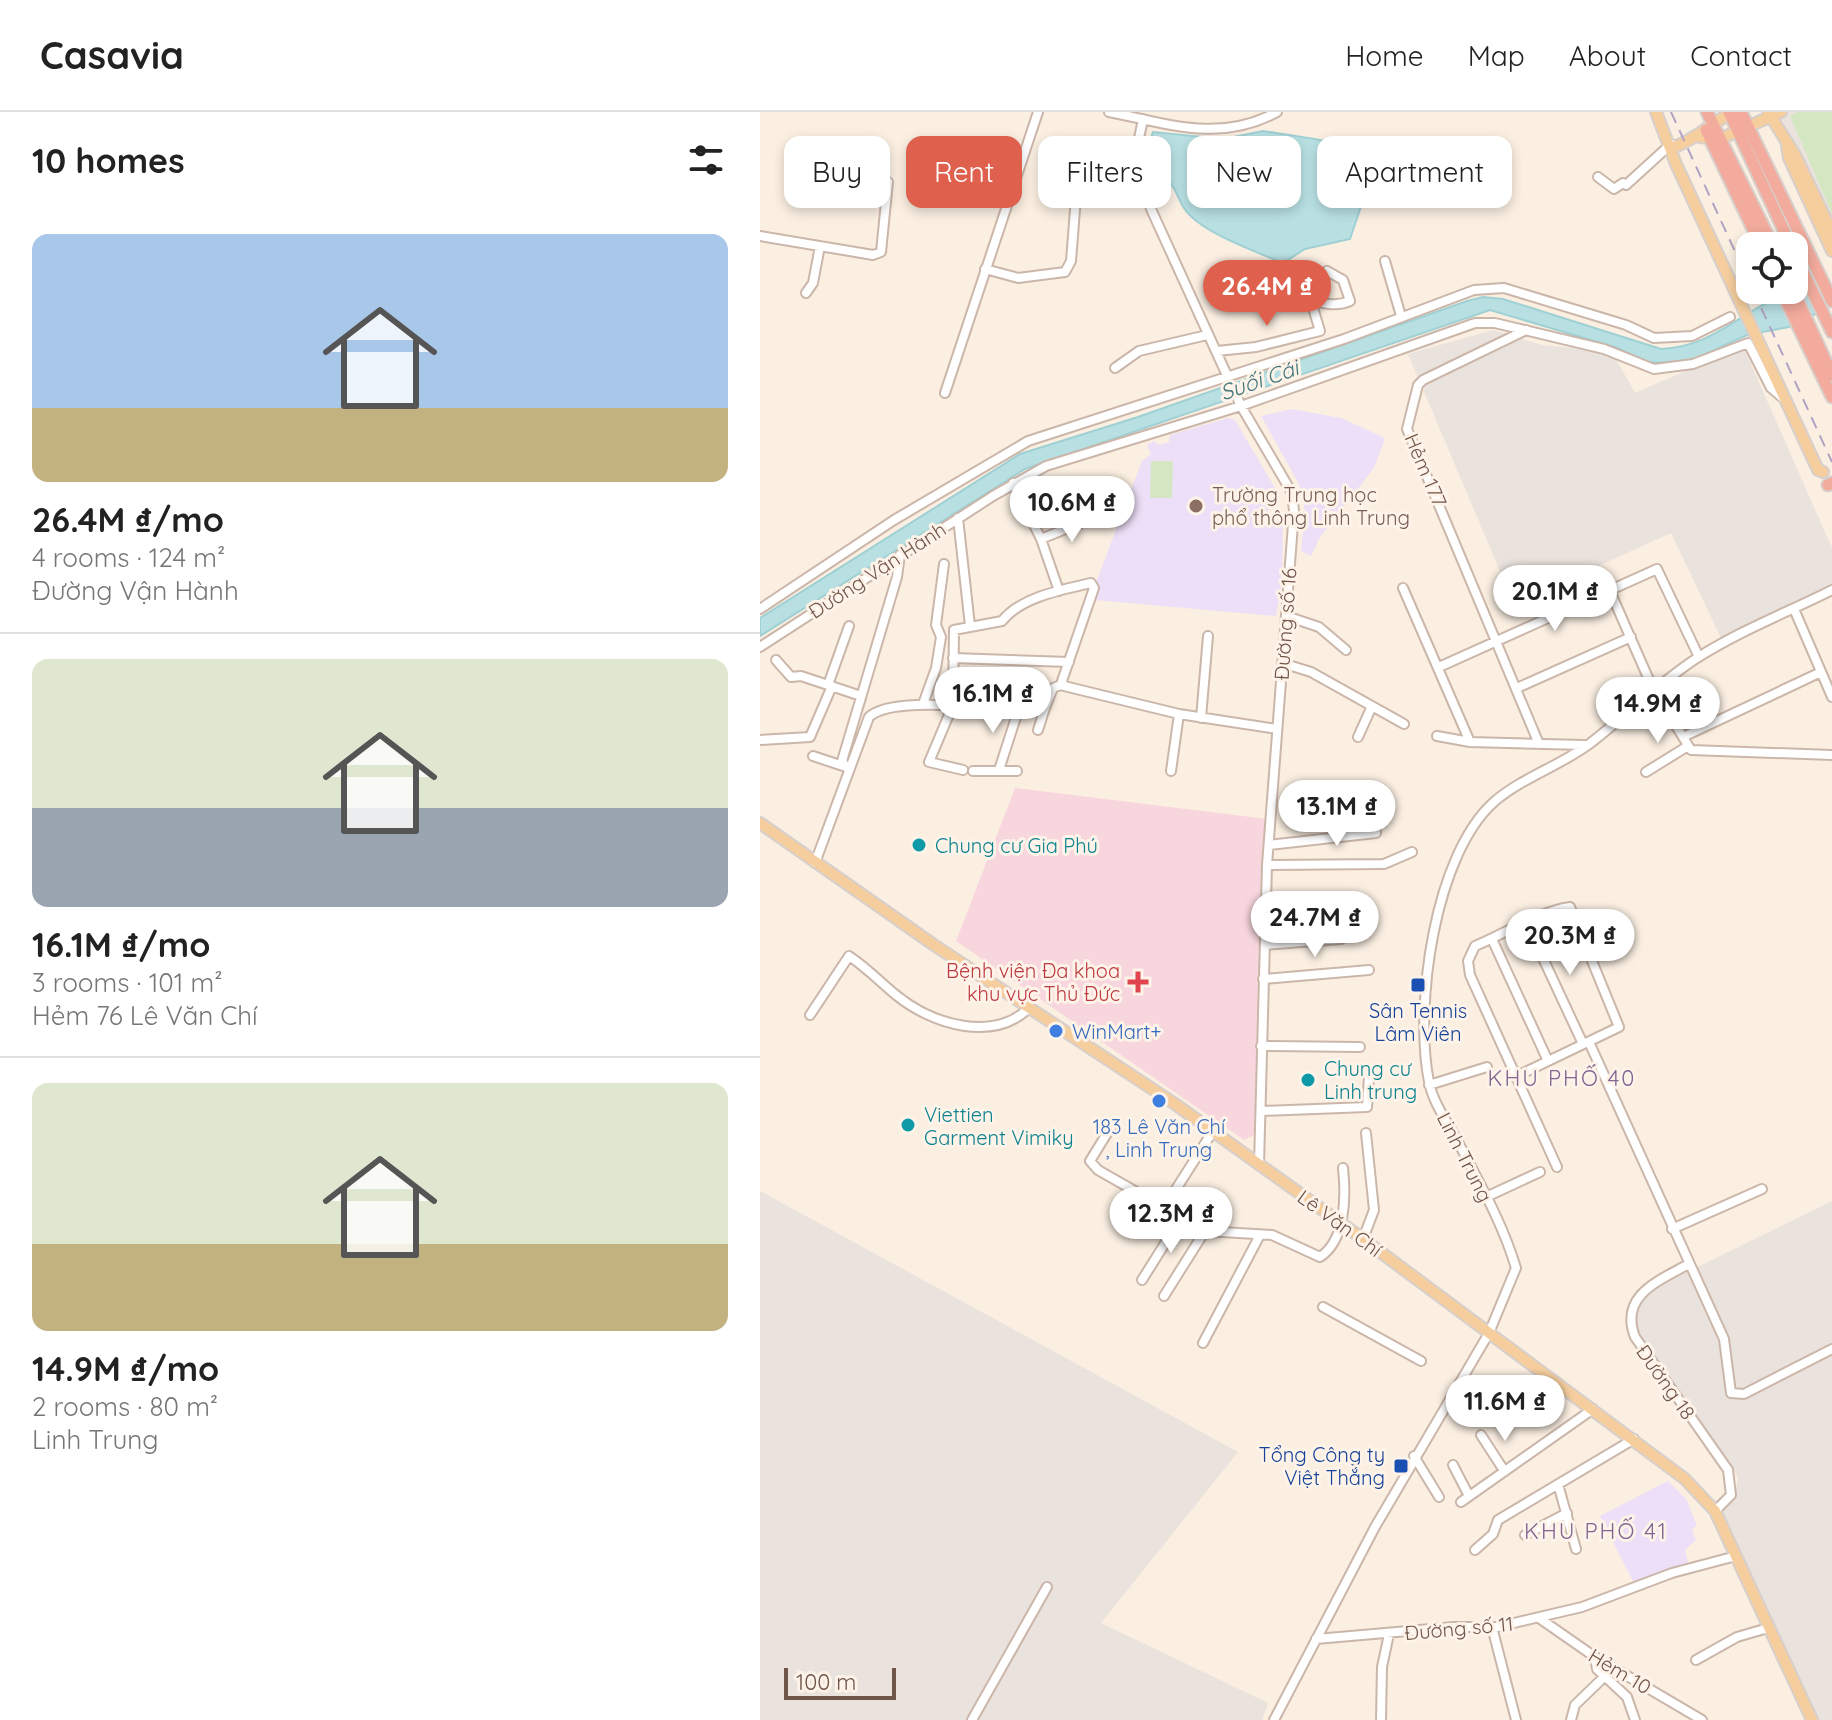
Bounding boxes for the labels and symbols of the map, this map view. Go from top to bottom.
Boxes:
pin: 26.4M ₫ [1193,260,1341,328]
water label: Suối Cái [1216,353,1304,406]
street label: Hẻm 177 [1399,430,1453,510]
pin: 10.6M ₫ [998,476,1146,544]
place label: Trường Trung học phổ thông Linh Trung [1212,482,1410,530]
marker: Trường Trung học phổ thông Linh Trung [1187,497,1205,515]
street label: Đường Vận Hành [804,516,950,624]
pin: 20.1M ₫ [1481,565,1629,633]
street label: Đường số 16 [1269,567,1301,681]
pin: 16.1M ₫ [919,667,1067,735]
pin: 14.9M ₫ [1584,677,1732,745]
pin: 13.1M ₫ [1263,780,1411,848]
place label: Chung cư Gia Phú [935,833,1098,858]
marker: Chung cư Gia Phú [910,836,928,854]
pin: 24.7M ₫ [1241,891,1389,959]
pin: 20.3M ₫ [1496,909,1644,977]
place label: Bệnh viện Đa khoa khu vực Thủ Đức [946,958,1120,1006]
marker: Bệnh viện Đa khoa khu vực Thủ Đức [1127,971,1149,993]
marker: Sân Tennis Lâm Viên [1409,976,1427,994]
place label: Sân Tennis Lâm Viên [1369,998,1467,1046]
place label: WinMart+ [1072,1019,1162,1044]
marker: WinMart+ [1047,1022,1065,1040]
place label: Chung cư Linh trung [1324,1056,1417,1104]
district label: KHU PHỐ 40 [1488,1064,1636,1092]
marker: Chung cư Linh trung [1299,1071,1317,1089]
marker: 183 Lê Văn Chí , Linh Trung [1150,1092,1168,1110]
place label: Viettien Garment Vimiky [924,1102,1074,1150]
street label: Linh Trung [1432,1108,1498,1206]
place label: 183 Lê Văn Chí , Linh Trung [1093,1114,1226,1162]
marker: Viettien Garment Vimiky [899,1116,917,1134]
street label: Lê Văn Chí [1293,1184,1388,1262]
pin: 12.3M ₫ [1097,1187,1245,1255]
street label: Đường 18 [1631,1340,1701,1424]
pin: 11.6M ₫ [1431,1375,1579,1443]
place label: Tổng Công ty Việt Thắng [1259,1442,1385,1490]
marker: Tổng Công ty Việt Thắng [1392,1457,1410,1475]
district label: KHU PHỐ 41 [1524,1517,1668,1545]
street label: Đường số 11 [1404,1611,1514,1645]
street label: Hẻm 10 [1584,1643,1656,1699]
scale bar [784,1664,896,1700]

